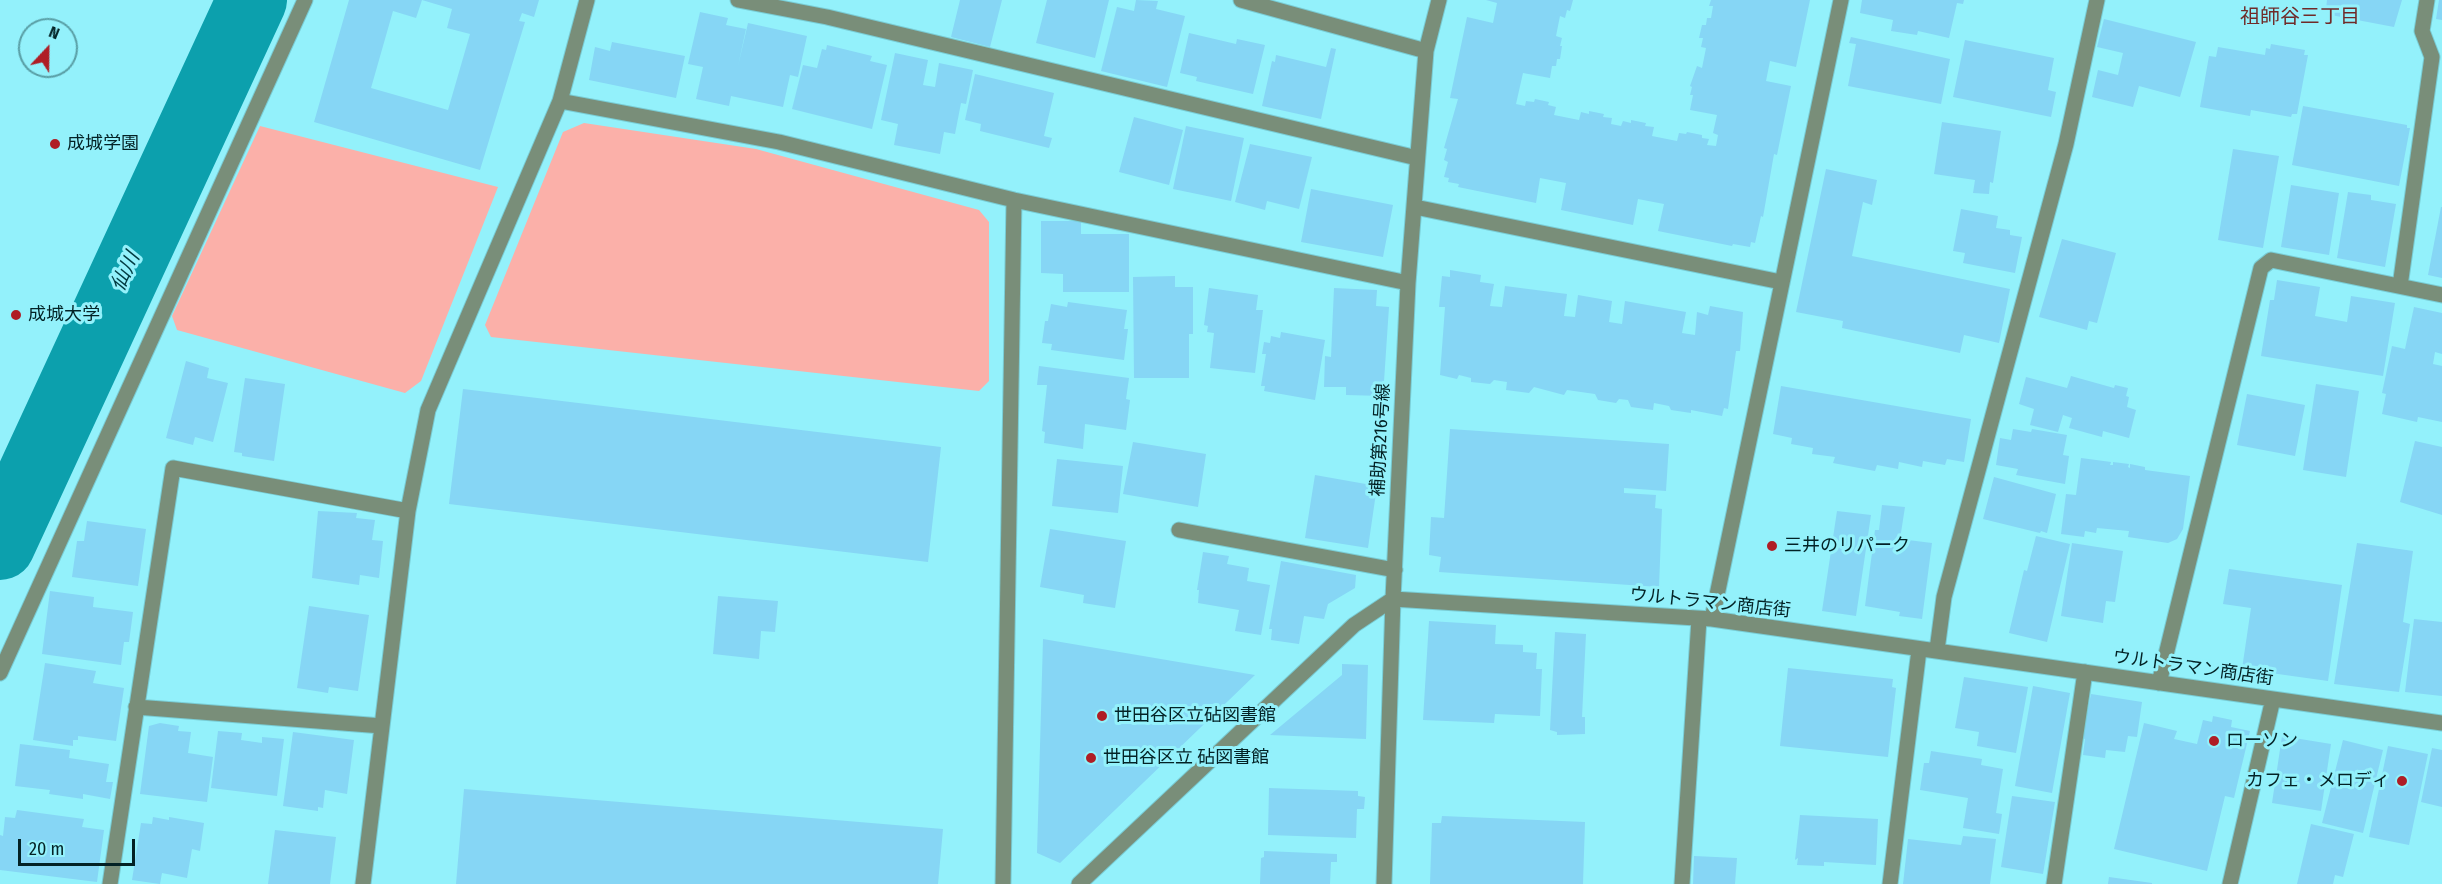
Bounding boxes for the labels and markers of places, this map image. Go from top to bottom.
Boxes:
place label: 成城学園 [67,133,139,155]
marker: 成城学園 [48,137,62,151]
place label: 成城大学 [28,304,100,326]
marker: 成城大学 [9,308,23,322]
place label: 三井のリパーク [1784,535,1910,557]
marker: 三井のリパーク [1765,539,1779,553]
place label: 世田谷区立砧図書館 [1114,705,1276,727]
marker: 世田谷区立砧図書館 [1095,709,1109,723]
place label: ローソン [2226,730,2298,752]
marker: ローソン [2207,734,2221,748]
place label: 世田谷区立 砧図書館 [1103,747,1269,769]
marker: 世田谷区立 砧図書館 [1084,751,1098,765]
place label: カフェ・メロディ [2246,770,2390,792]
marker: カフェ・メロディ [2395,774,2409,788]

